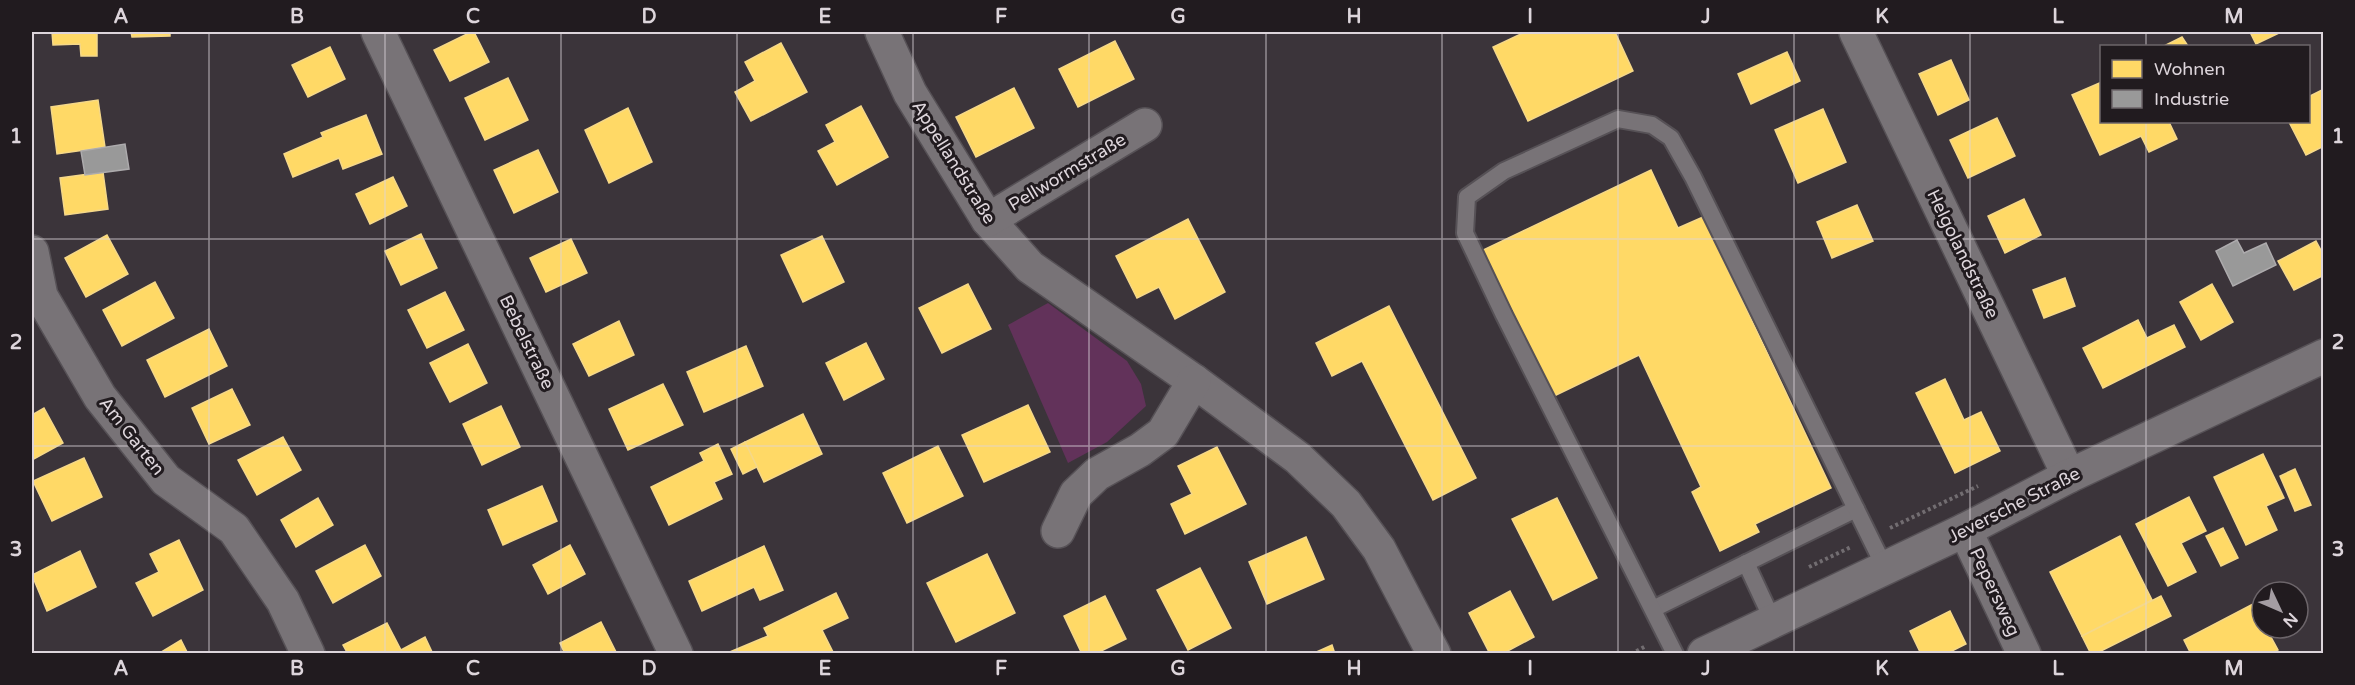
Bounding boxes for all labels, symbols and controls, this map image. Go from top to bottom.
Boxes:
text: A [114,5,129,29]
text: B [290,5,304,29]
text: C [466,5,480,29]
text: D [641,5,657,29]
text: E [819,5,832,29]
text: F [995,5,1007,29]
text: G [1170,5,1186,29]
text: H [1346,5,1362,29]
text: I [1527,5,1533,29]
text: J [1700,5,1711,29]
text: K [1875,5,1889,29]
text: L [2052,5,2064,29]
text: M [2224,5,2244,29]
legend [2100,45,2310,123]
text: Wohnen [2154,58,2225,80]
text: Industrie [2154,88,2229,110]
street label: Appellandstraße [907,96,1001,228]
text: 1 [10,125,22,149]
text: 1 [2332,125,2344,149]
street label: Pellwormstraße [1004,128,1130,216]
street label: Helgolandstraße [1922,186,2004,322]
street label: Bebelstraße [495,291,559,393]
text: 2 [10,331,22,355]
text: 2 [2332,331,2344,355]
street label: Am Garten [95,393,169,479]
street label: Jeversche Straße [1945,462,2083,548]
text: 3 [10,538,22,562]
text: 3 [2332,538,2344,562]
street label: Pepersweg [1965,544,2025,640]
north arrow [2250,580,2310,640]
text: N [2278,608,2302,631]
text: A [114,657,129,681]
text: B [290,657,304,681]
text: C [466,657,480,681]
text: D [641,657,657,681]
text: E [819,657,832,681]
text: F [995,657,1007,681]
text: G [1170,657,1186,681]
text: H [1346,657,1362,681]
text: I [1527,657,1533,681]
text: J [1700,657,1711,681]
text: K [1875,657,1889,681]
text: L [2052,657,2064,681]
text: M [2224,657,2244,681]

